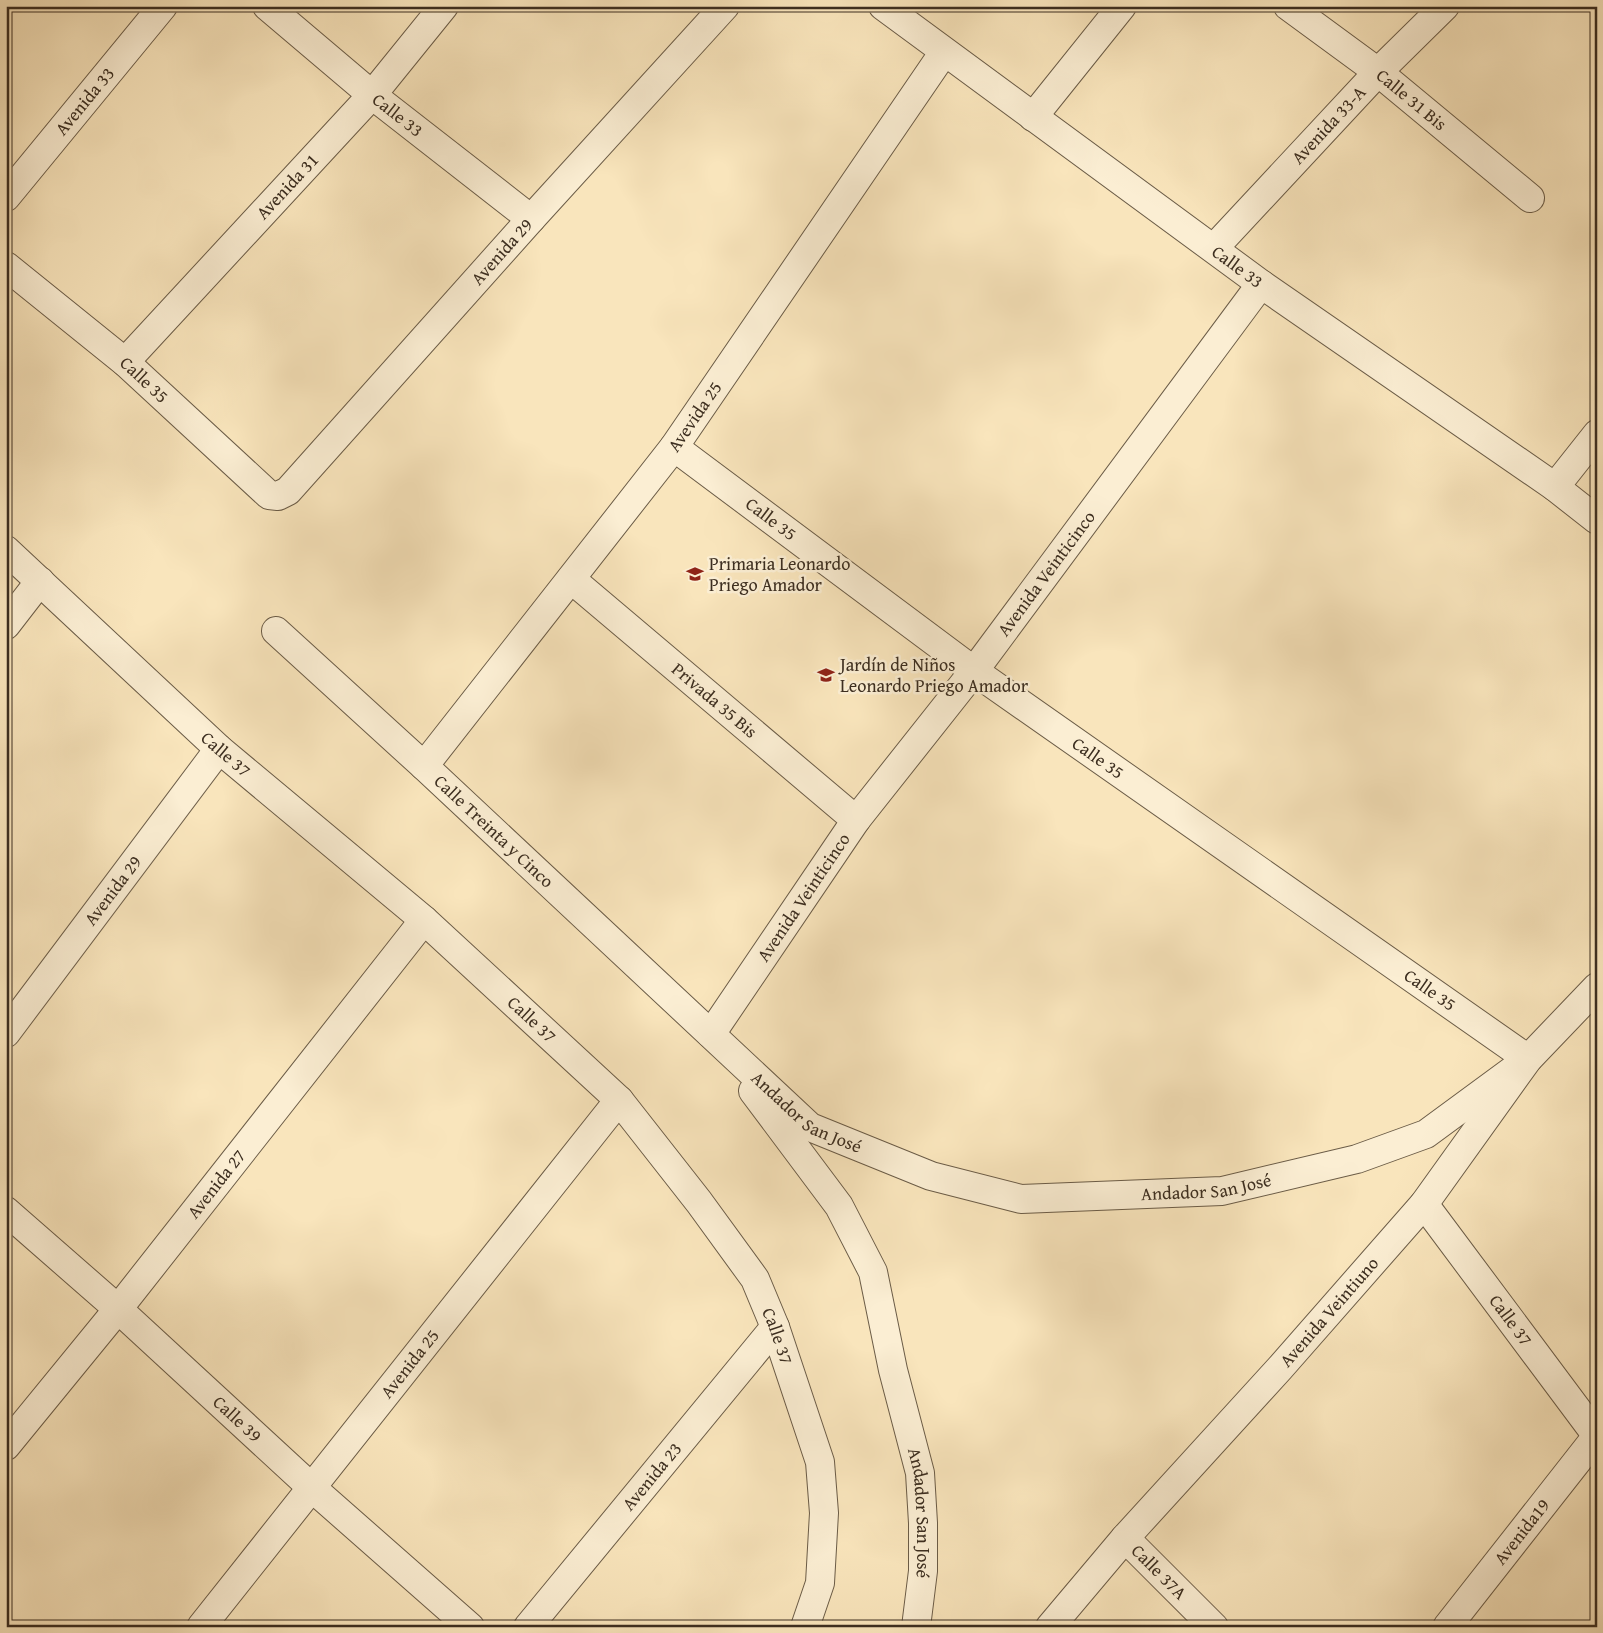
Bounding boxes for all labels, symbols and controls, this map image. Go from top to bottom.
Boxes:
street label: Avenida 33 [48,61,121,141]
street label: Calle 31 Bis [1371,62,1453,137]
street label: Avenida 33-A [1285,79,1372,170]
street label: Calle 33 [367,86,429,143]
street label: Avenida 31 [249,147,325,225]
street label: Avenida 29 [464,212,539,291]
street label: Calle 33 [1206,238,1269,294]
street label: Calle 35 [114,350,175,409]
street label: Avevida 25 [660,376,728,457]
street label: Calle 35 [740,490,803,547]
street label: Avenida Veinticinco [990,505,1102,642]
place label: Primaria Leonardo Priego Amador [709,550,850,598]
school or university icon: Primaria Leonardo Priego Amador [685,564,705,584]
place label: Jardín de Niños Leonardo Priego Amador [838,651,1029,699]
street label: Privada 35 Bis [666,656,764,744]
school or university icon: Jardín de Niños Leonardo Priego Amador [816,665,836,685]
street label: Calle 37 [195,725,257,783]
street label: Calle 35 [1067,730,1130,785]
street label: Calle Treinta y Cinco [428,768,560,894]
street label: Avenida Veinticinco [750,827,857,967]
street label: Avenida 29 [77,850,148,931]
street label: Calle 35 [1399,962,1462,1017]
street label: Calle 37 [501,989,563,1049]
street label: Andador San José [745,1065,866,1160]
street label: Avenida 27 [180,1143,252,1224]
street label: Andador San José [1140,1166,1274,1207]
street label: Avenida Veintiuno [1273,1250,1385,1373]
street label: Calle 37 [1483,1289,1539,1351]
street label: Calle 37 [755,1303,800,1368]
street label: Avenida 25 [373,1323,445,1404]
street label: Calle 39 [207,1389,268,1448]
street label: Avenida 23 [615,1436,688,1516]
street label: Andador San José [901,1444,937,1580]
street label: Avenida19 [1487,1493,1556,1570]
street label: Calle 37A [1125,1538,1193,1606]

